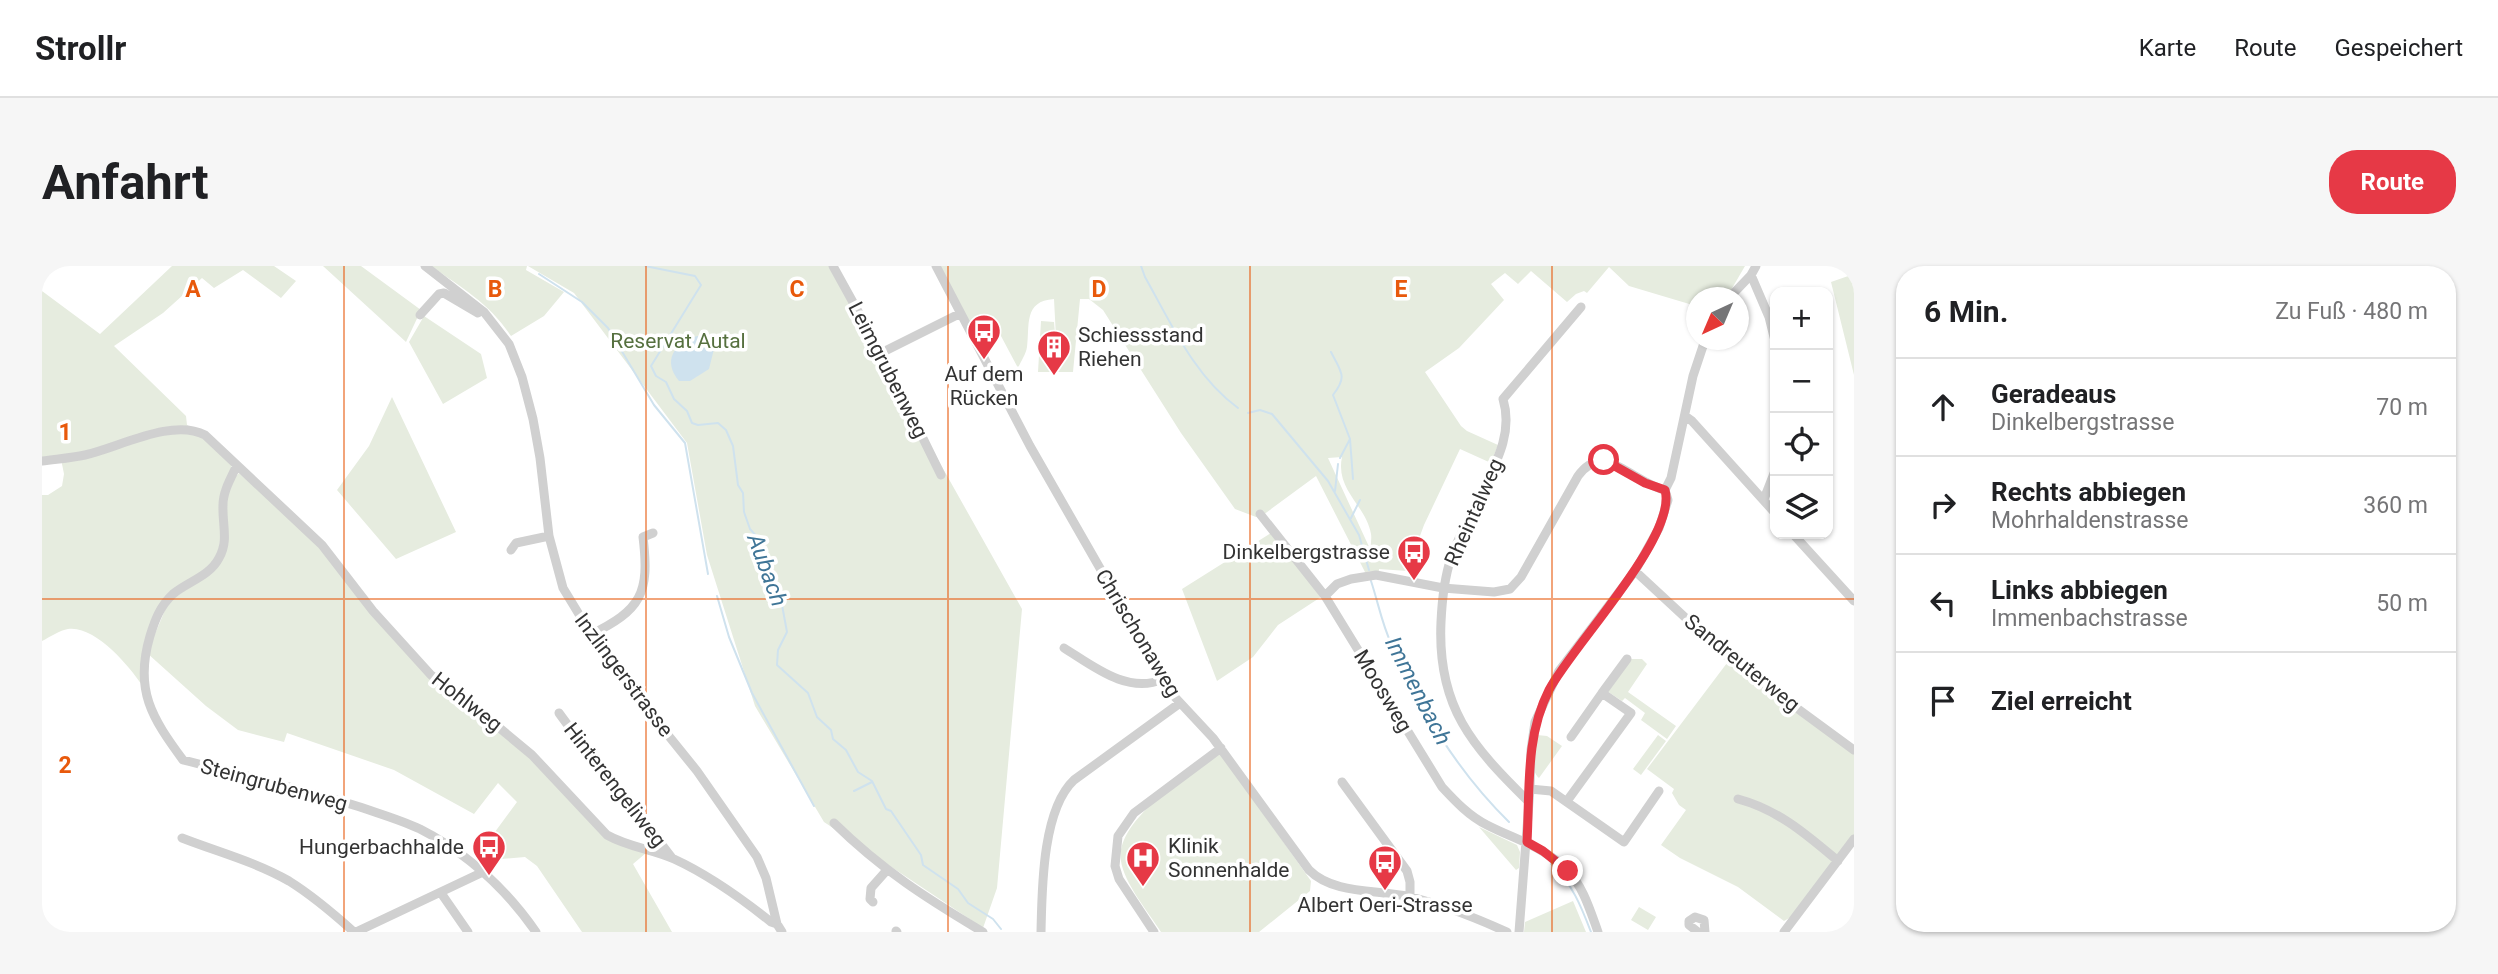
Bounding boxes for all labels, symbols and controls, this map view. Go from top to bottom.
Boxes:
text: Strollr [35,29,126,68]
text: Karte [2139,34,2196,62]
text: Route [2234,34,2296,62]
text: Gespeichert [2334,34,2463,62]
button: Route [2329,150,2456,214]
text: Anfahrt [42,154,209,211]
text: A [185,276,201,303]
text: B [488,276,502,303]
text: C [789,276,805,303]
text: D [1092,276,1106,303]
text: E [1395,276,1408,303]
north arrow [1686,287,1749,350]
map controls [1770,287,1833,539]
button: + [1770,287,1833,350]
text: 6 Min. [1924,294,2008,329]
street label: Leimgrubenweg [843,298,933,442]
text: Zu Fuß · 480 m [2275,298,2428,325]
bus stop icon: Auf dem Rücken [965,312,1003,361]
place label: Schiessstand Riehen [1078,323,1204,371]
building icon: Schiessstand Riehen [1035,328,1073,377]
park label: Reservat Autal [610,329,746,353]
button: − [1770,350,1833,413]
place label: Auf dem Rücken [944,362,1024,410]
text: Geradeaus [1991,379,2116,409]
icon: ahead [1924,388,1962,426]
text: 70 m [2376,394,2428,421]
text: Dinkelbergstrasse [1991,409,2174,436]
button: locate [1770,413,1833,476]
text: 1 [58,419,72,446]
route start [1588,444,1619,475]
street label: Rheintalweg [1440,455,1508,569]
button: layers [1770,476,1833,539]
text: Rechts abbiegen [1991,477,2186,507]
icon: right [1924,486,1962,524]
text: 360 m [2363,492,2428,519]
text: Mohrhaldenstrasse [1991,507,2189,534]
water label: Aubach [741,529,793,610]
bus stop icon: Dinkelbergstrasse [1395,533,1433,582]
place label: Dinkelbergstrasse [1223,540,1390,564]
street label: Chrischonaweg [1090,565,1186,701]
text: Links abbiegen [1991,575,2168,605]
icon: left [1924,584,1962,622]
text: 50 m [2376,590,2428,617]
text: Immenbachstrasse [1991,605,2188,632]
street label: Inzlingerstrasse [570,609,678,741]
street label: Sandreuterweg [1680,609,1804,717]
water label: Immenbach [1379,632,1457,750]
street label: Moosweg [1349,645,1417,737]
street label: Hohlweg [427,667,507,737]
icon: arrive [1924,682,1962,720]
text: Ziel erreicht [1991,686,2132,716]
street label: Hinterengeliweg [559,718,671,852]
text: 2 [58,752,72,779]
street label: Steingrubenweg [198,754,350,816]
bus stop icon: Hungerbachhalde [470,828,508,877]
place label: Klinik Sonnenhalde [1168,834,1289,882]
place label: Hungerbachhalde [299,835,464,859]
hospital icon: Klinik Sonnenhalde [1124,839,1162,888]
bus stop icon: Albert Oeri-Strasse [1366,843,1404,892]
route end [1552,855,1583,886]
place label: Albert Oeri-Strasse [1297,893,1473,917]

